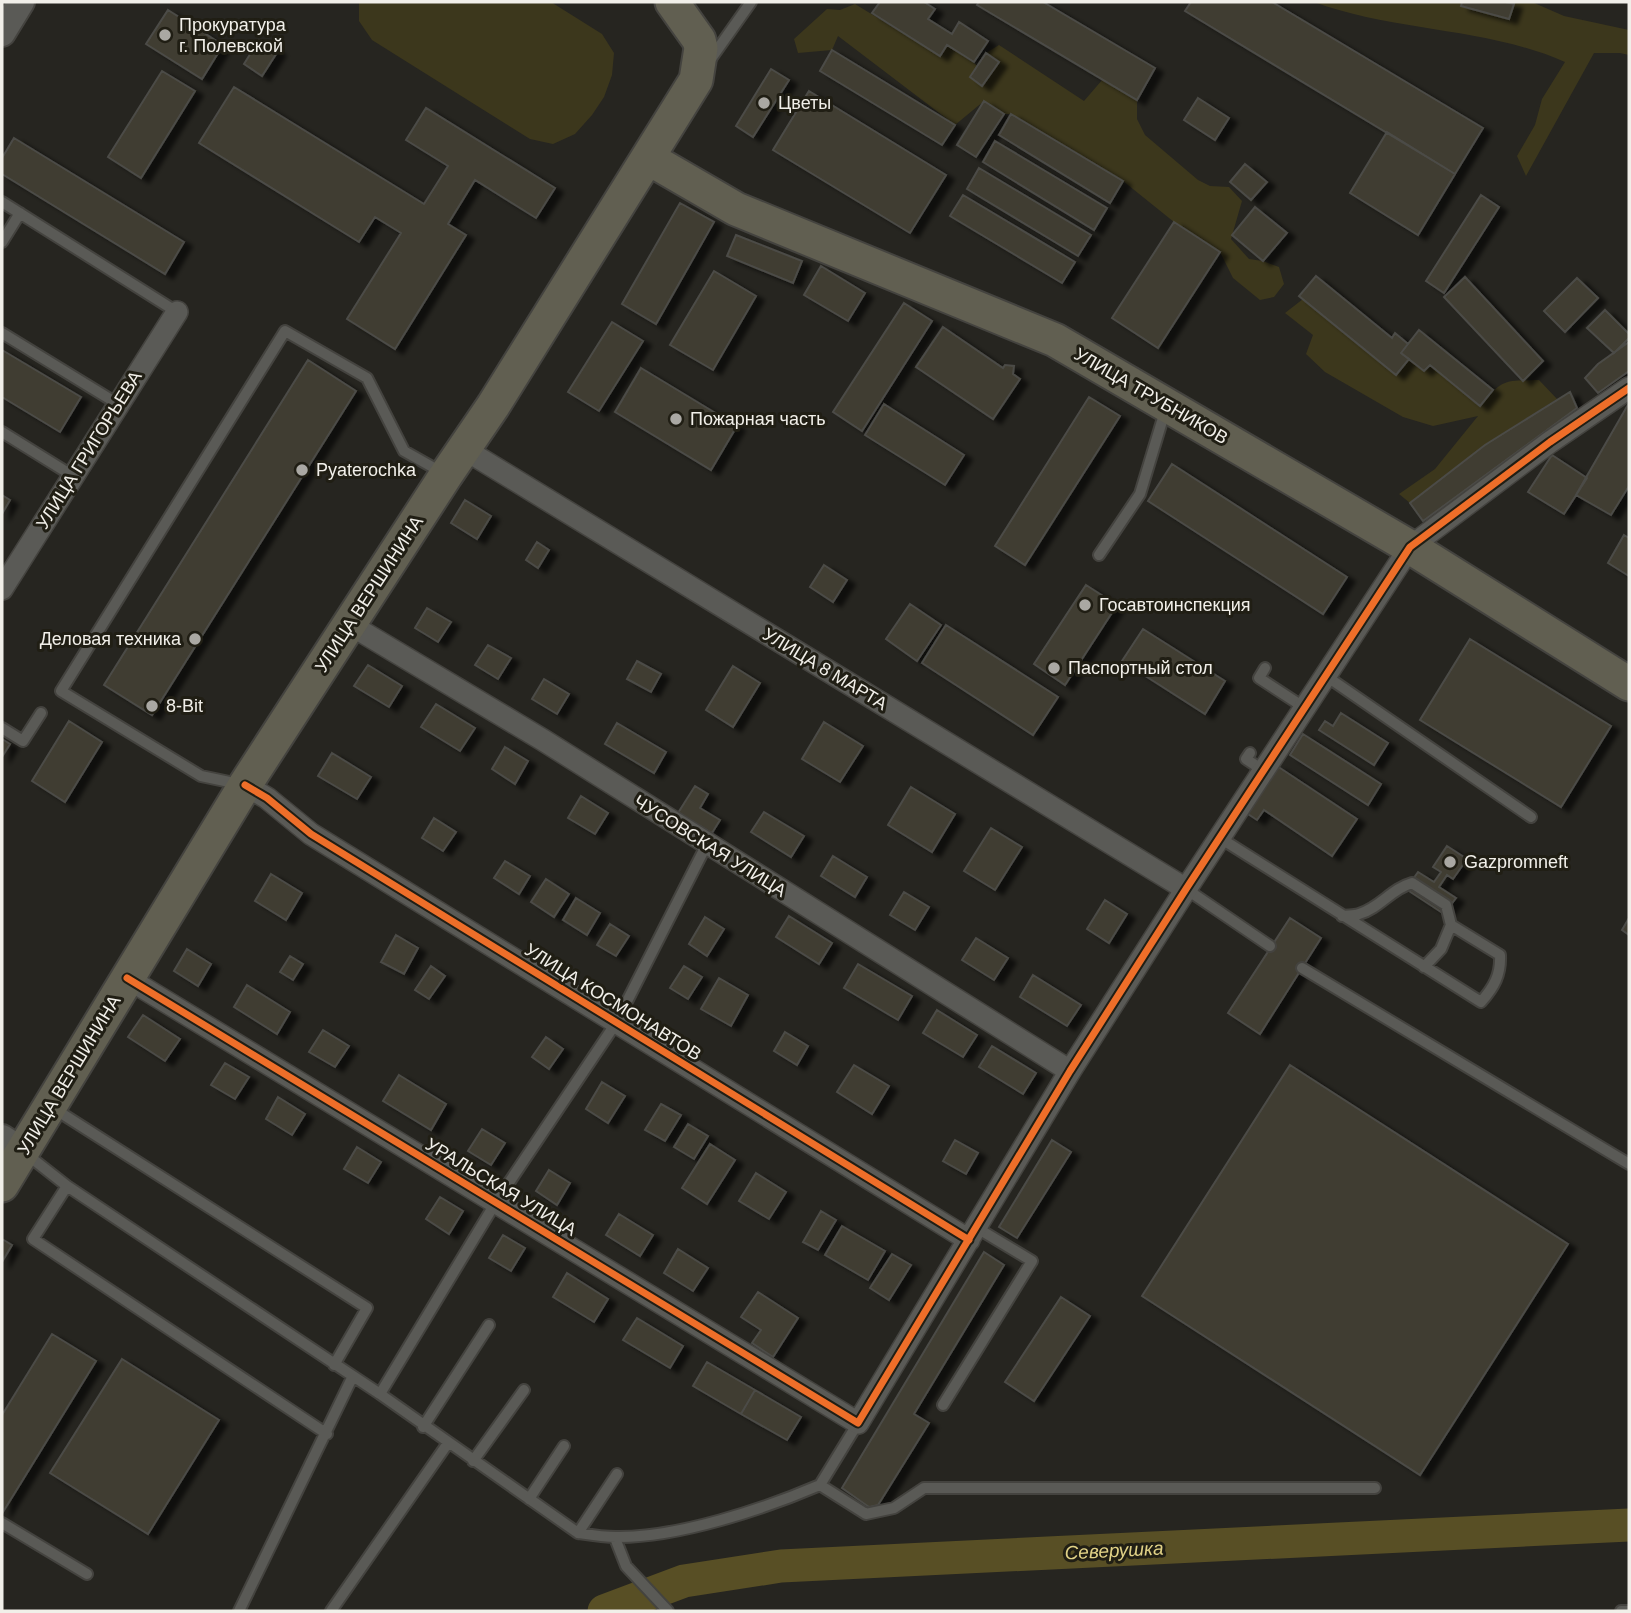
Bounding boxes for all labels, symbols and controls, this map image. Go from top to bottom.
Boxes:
place label: Прокуратура г. Полевской [179,15,287,56]
marker: Прокуратура г. Полевской [157,27,173,43]
place label: Цветы [778,93,831,113]
marker: Цветы [756,95,772,111]
street label: УЛИЦА ТРУБНИКОВ [1071,344,1231,448]
street label: УЛИЦА ГРИГОРЬЕВА [32,367,146,533]
place label: Пожарная часть [690,409,826,429]
marker: Пожарная часть [668,411,684,427]
place label: Pyaterochka [316,460,417,480]
marker: Pyaterochka [294,462,310,478]
street label: УЛИЦА ВЕРШИНИНА [311,512,427,676]
place label: Госавтоинспекция [1099,595,1251,615]
marker: Госавтоинспекция [1077,597,1093,613]
street label: УЛИЦА 8 МАРТА [759,624,891,714]
place label: Деловая техника [40,629,182,649]
marker: Деловая техника [187,631,203,647]
place label: Паспортный стол [1068,658,1213,678]
marker: Паспортный стол [1046,660,1062,676]
place label: 8-Bit [166,696,203,716]
marker: 8-Bit [144,698,160,714]
street label: ЧУСОВСКАЯ УЛИЦА [630,791,790,901]
place label: Gazpromneft [1464,852,1568,872]
marker: Gazpromneft [1442,854,1458,870]
street label: УЛИЦА КОСМОНАВТОВ [521,939,705,1065]
street label: УЛИЦА ВЕРШИНИНА [13,992,125,1158]
street label: УРАЛЬСКАЯ УЛИЦА [422,1134,580,1240]
water label: Северушка [1064,1537,1164,1564]

